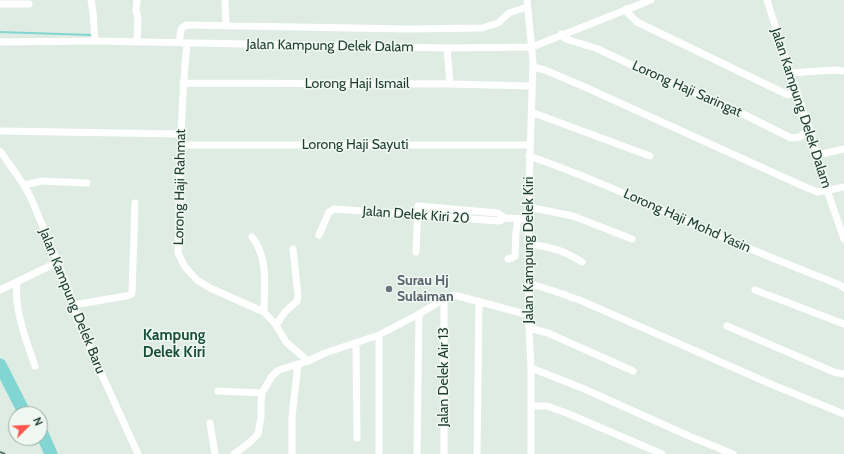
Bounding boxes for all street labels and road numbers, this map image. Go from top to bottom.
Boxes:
street label: Jalan Kampung Delek Dalam [767,26,835,190]
street label: Jalan Kampung Delek Dalam [246,36,414,56]
street label: Lorong Haji Saringat [630,57,744,121]
street label: Lorong Haji Ismail [305,76,409,92]
street label: Lorong Haji Rahmat [171,129,189,245]
street label: Lorong Haji Sayuti [302,137,408,153]
street label: Jalan Kampung Delek Kiri [521,177,537,323]
street label: Lorong Haji Mohd Yasin [621,185,753,257]
street label: Jalan Delek Kiri 20 [362,203,470,227]
street label: Jalan Kampung Delek Baru [35,226,109,376]
street label: Jalan Delek Air 13 [436,327,452,427]

